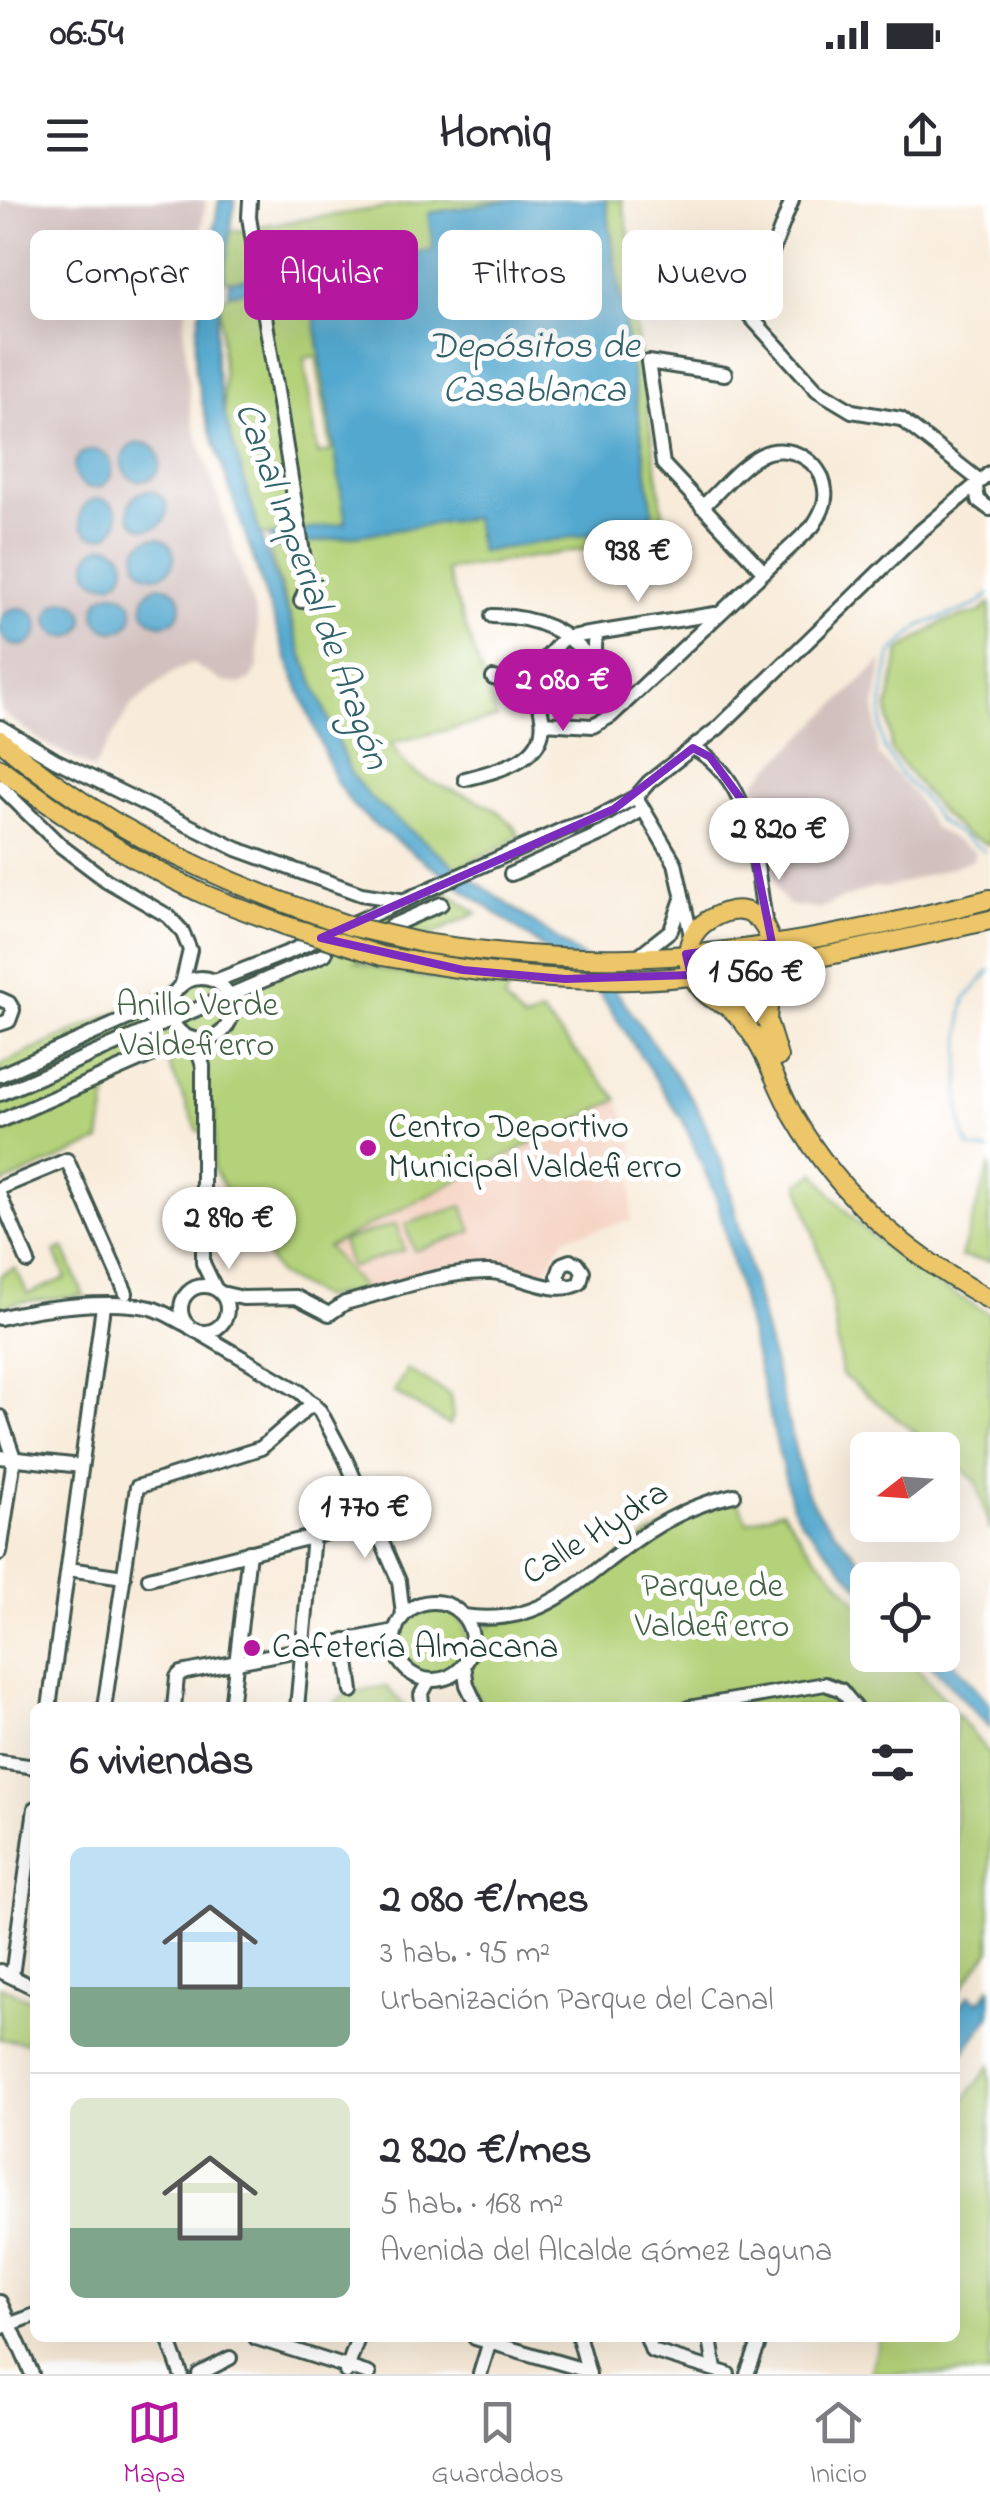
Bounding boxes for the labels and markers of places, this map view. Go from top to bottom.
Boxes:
pin: 938 € [568,520,708,605]
pin: 2 080 € [471,649,655,734]
pin: 2 820 € [687,798,871,883]
pin: 1 560 € [664,941,848,1026]
place label: Centro Deportivo Municipal Valdefierro [388,1103,682,1194]
marker: Centro Deportivo Municipal Valdefierro [357,1137,379,1159]
pin: 2 890 € [137,1187,321,1272]
pin: 1 770 € [273,1476,457,1561]
place label: Cafetería Almacana [272,1623,558,1674]
marker: Cafetería Almacana [241,1637,263,1659]

